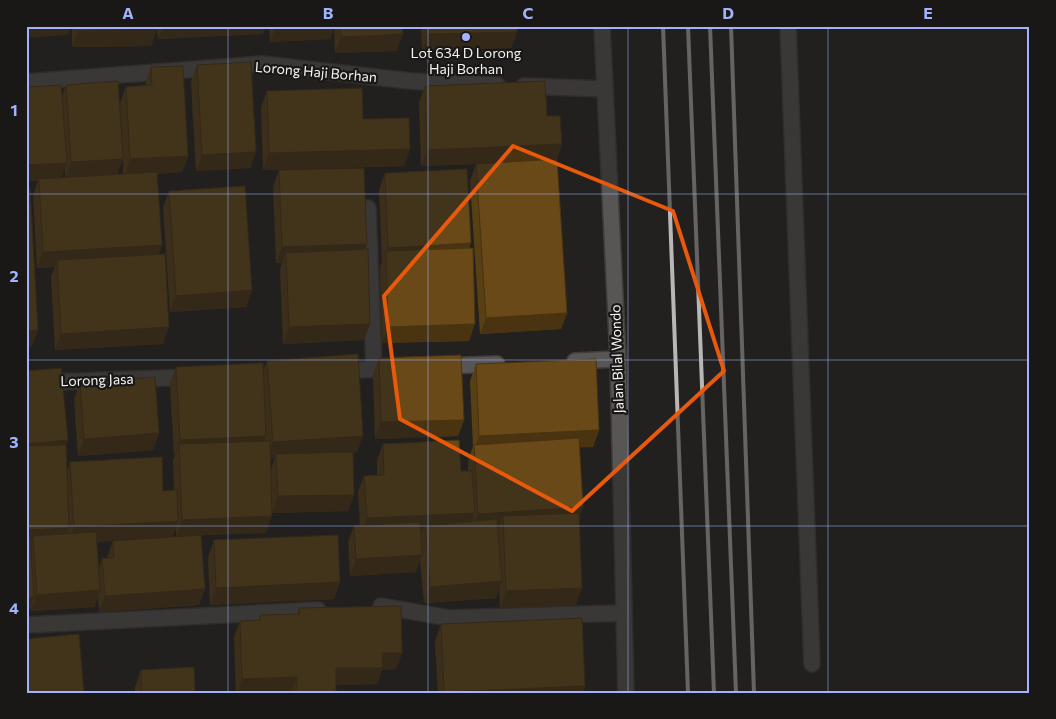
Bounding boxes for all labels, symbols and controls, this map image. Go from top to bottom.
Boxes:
text: A [122,3,134,22]
text: B [323,3,334,22]
text: C [523,3,534,22]
text: D [722,3,734,22]
text: E [923,3,933,22]
marker: Lot 634 D Lorong Haji Borhan [460,31,472,43]
place label: Lot 634 D Lorong Haji Borhan [411,44,522,77]
street label: Lorong Haji Borhan [254,58,378,85]
text: 1 [10,100,18,119]
text: 2 [9,266,19,285]
street label: Jalan Bilal Wondo [606,304,627,414]
street label: Lorong Jasa [60,370,134,389]
text: 3 [9,432,19,451]
text: 4 [9,598,19,617]

